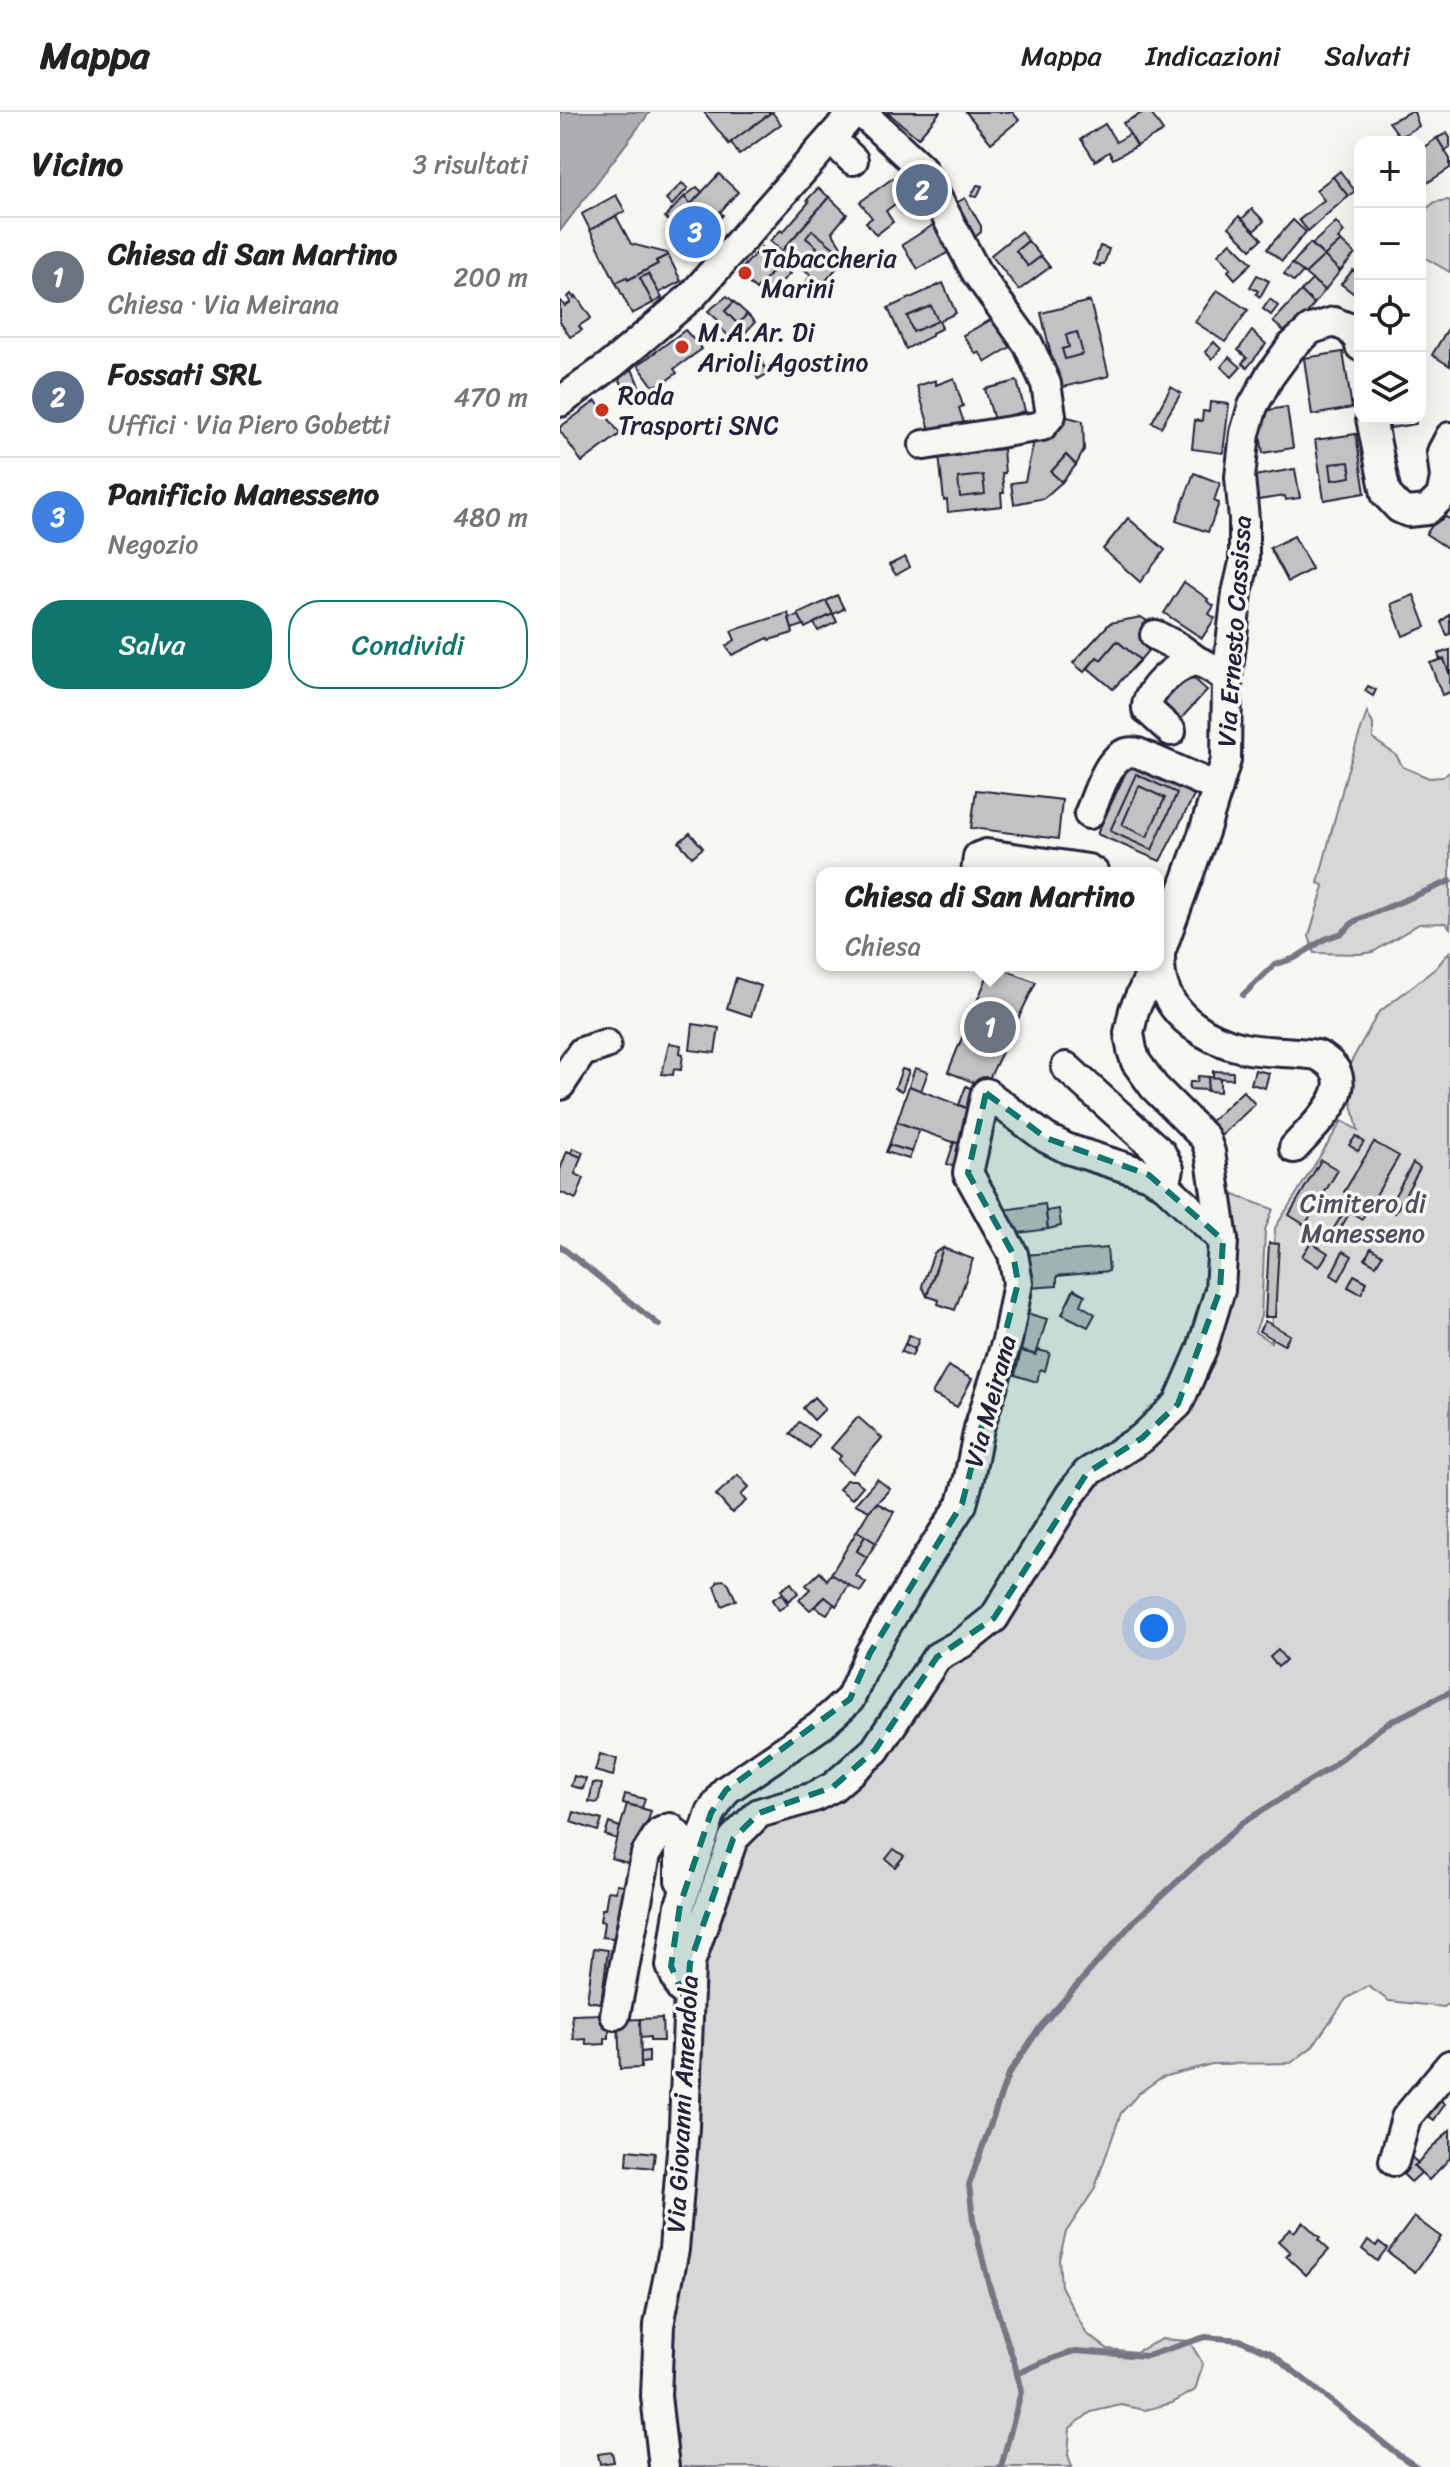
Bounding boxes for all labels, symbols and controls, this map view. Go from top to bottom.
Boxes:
text: Mappa [40,22,149,89]
text: Mappa [1021,31,1102,80]
text: Indicazioni [1146,31,1280,80]
text: Salvati [1324,31,1410,80]
text: Vicino [32,134,123,194]
map controls [1354,136,1426,424]
button: + [1354,136,1426,208]
text: 3 risultati [413,141,528,187]
pin: 2 [896,160,948,220]
pin: 3 [669,202,721,262]
button: − [1354,208,1426,280]
text: Chiesa di San Martino [108,227,397,281]
place label: Tabaccheria Marini [761,235,897,311]
text: 1 [52,254,64,300]
text: 200 m [453,254,528,300]
marker: Tabaccheria Marini [736,264,754,282]
button: locate [1354,280,1426,352]
text: Chiesa · Via Meirana [108,281,339,327]
place label: M.A.Ar. Di Arioli Agostino [697,309,868,385]
marker: M.A.Ar. Di Arioli Agostino [673,338,691,356]
text: Fossati SRL [108,347,261,401]
button: layers [1354,352,1426,424]
place label: Roda Trasporti SNC [618,372,779,448]
text: 2 [50,374,66,420]
text: 470 m [454,374,528,420]
text: Uffici · Via Piero Gobetti [108,401,390,447]
marker: Roda Trasporti SNC [593,401,611,419]
text: Panificio Manesseno [108,467,379,521]
text: 3 [51,494,65,540]
text: 480 m [453,494,528,540]
street label: Via Ernesto Cassissa [1203,514,1265,748]
text: Negozio [108,521,198,567]
button: Salva [32,600,272,689]
button: Condividi [288,600,528,689]
popup [816,867,1164,971]
text: Chiesa di San Martino [845,869,1135,923]
text: Chiesa [845,923,921,969]
pin: 1 [964,997,1016,1057]
park label: Cimitero di Manesseno [1300,1180,1427,1256]
street label: Via Meirana [950,1330,1030,1472]
your location [1134,1608,1174,1648]
street label: Via Giovanni Amendola [652,1974,712,2234]

